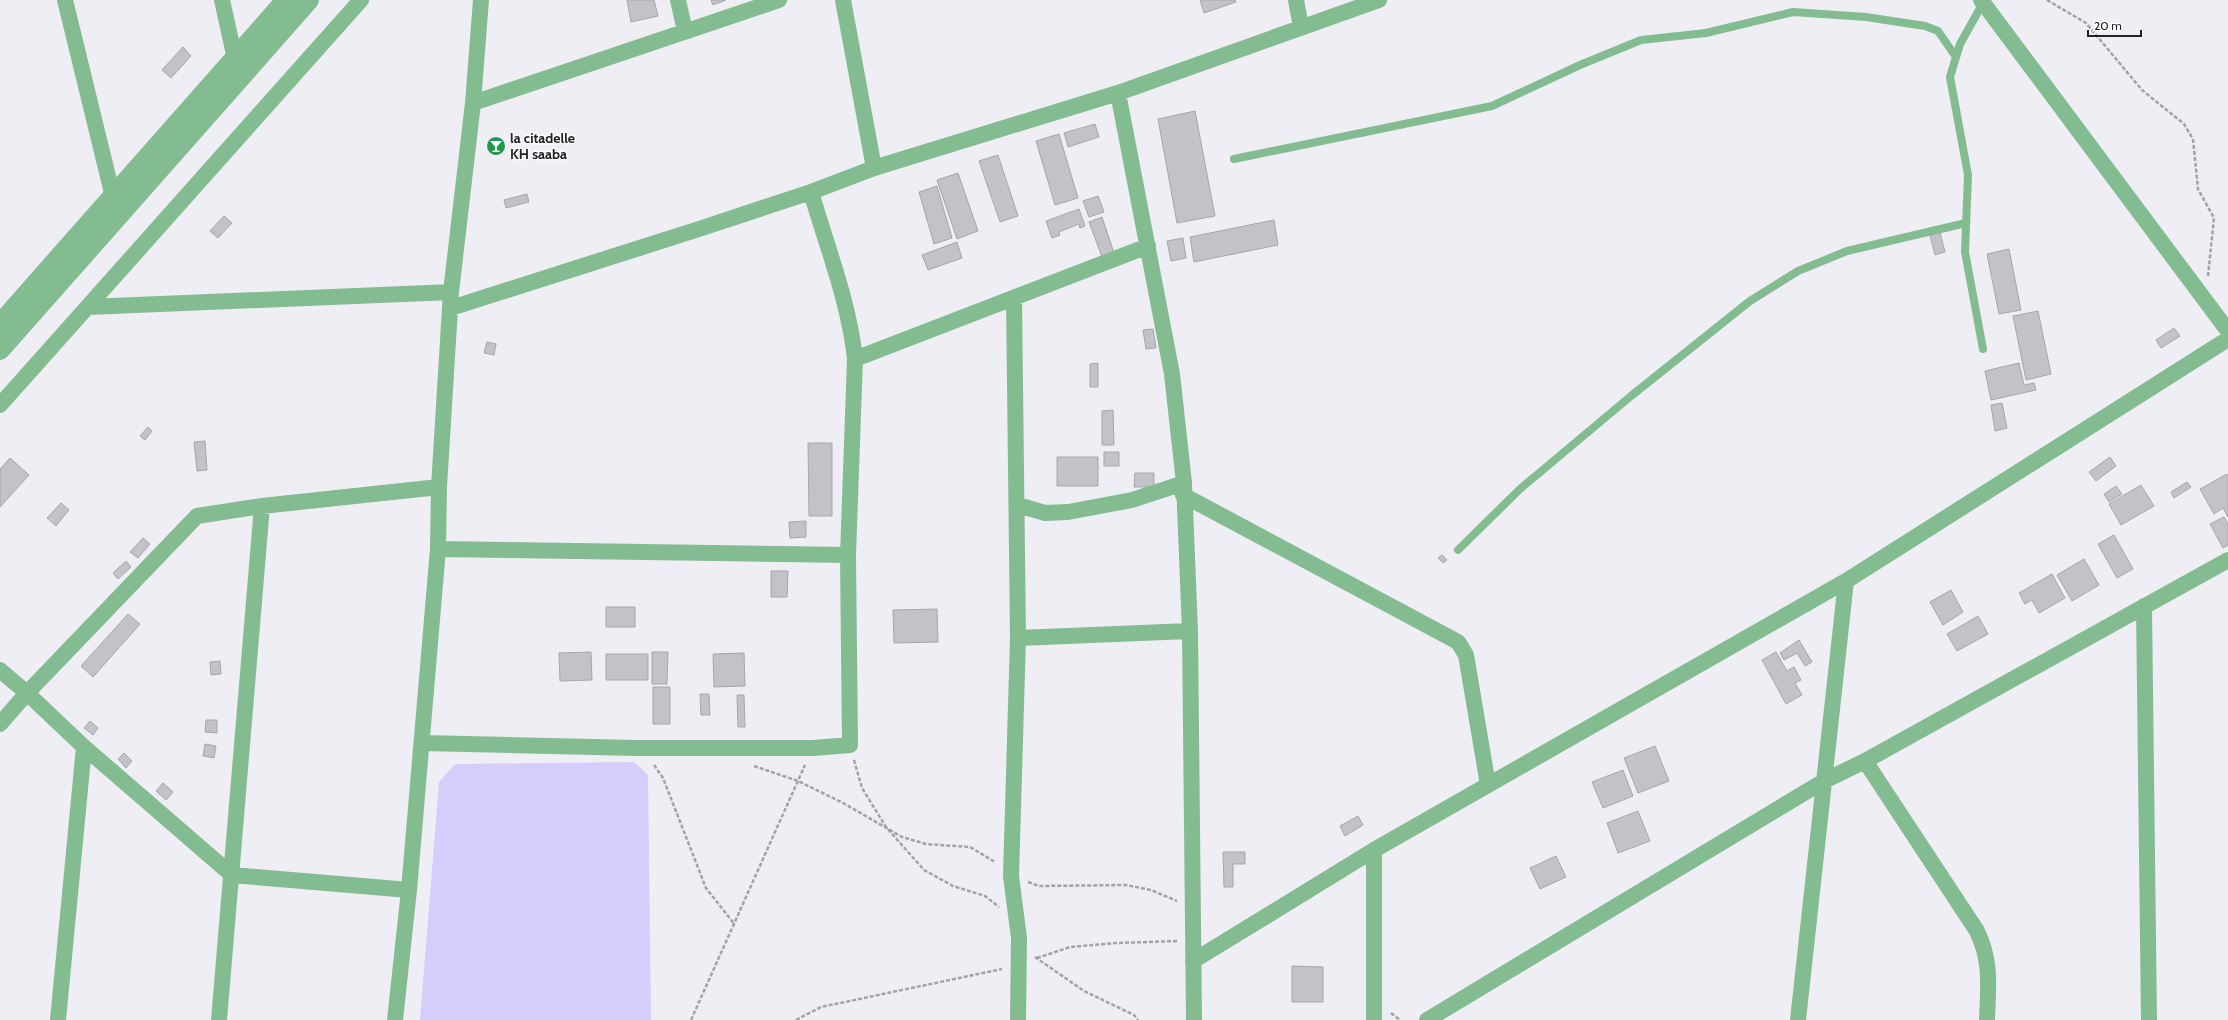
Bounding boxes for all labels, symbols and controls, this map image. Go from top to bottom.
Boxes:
scale bar [2088,12,2141,38]
text: 20 m [2094,18,2122,33]
place label: la citadelle KH saaba [510,129,575,163]
bar icon: la citadelle KH saaba [485,135,507,157]

